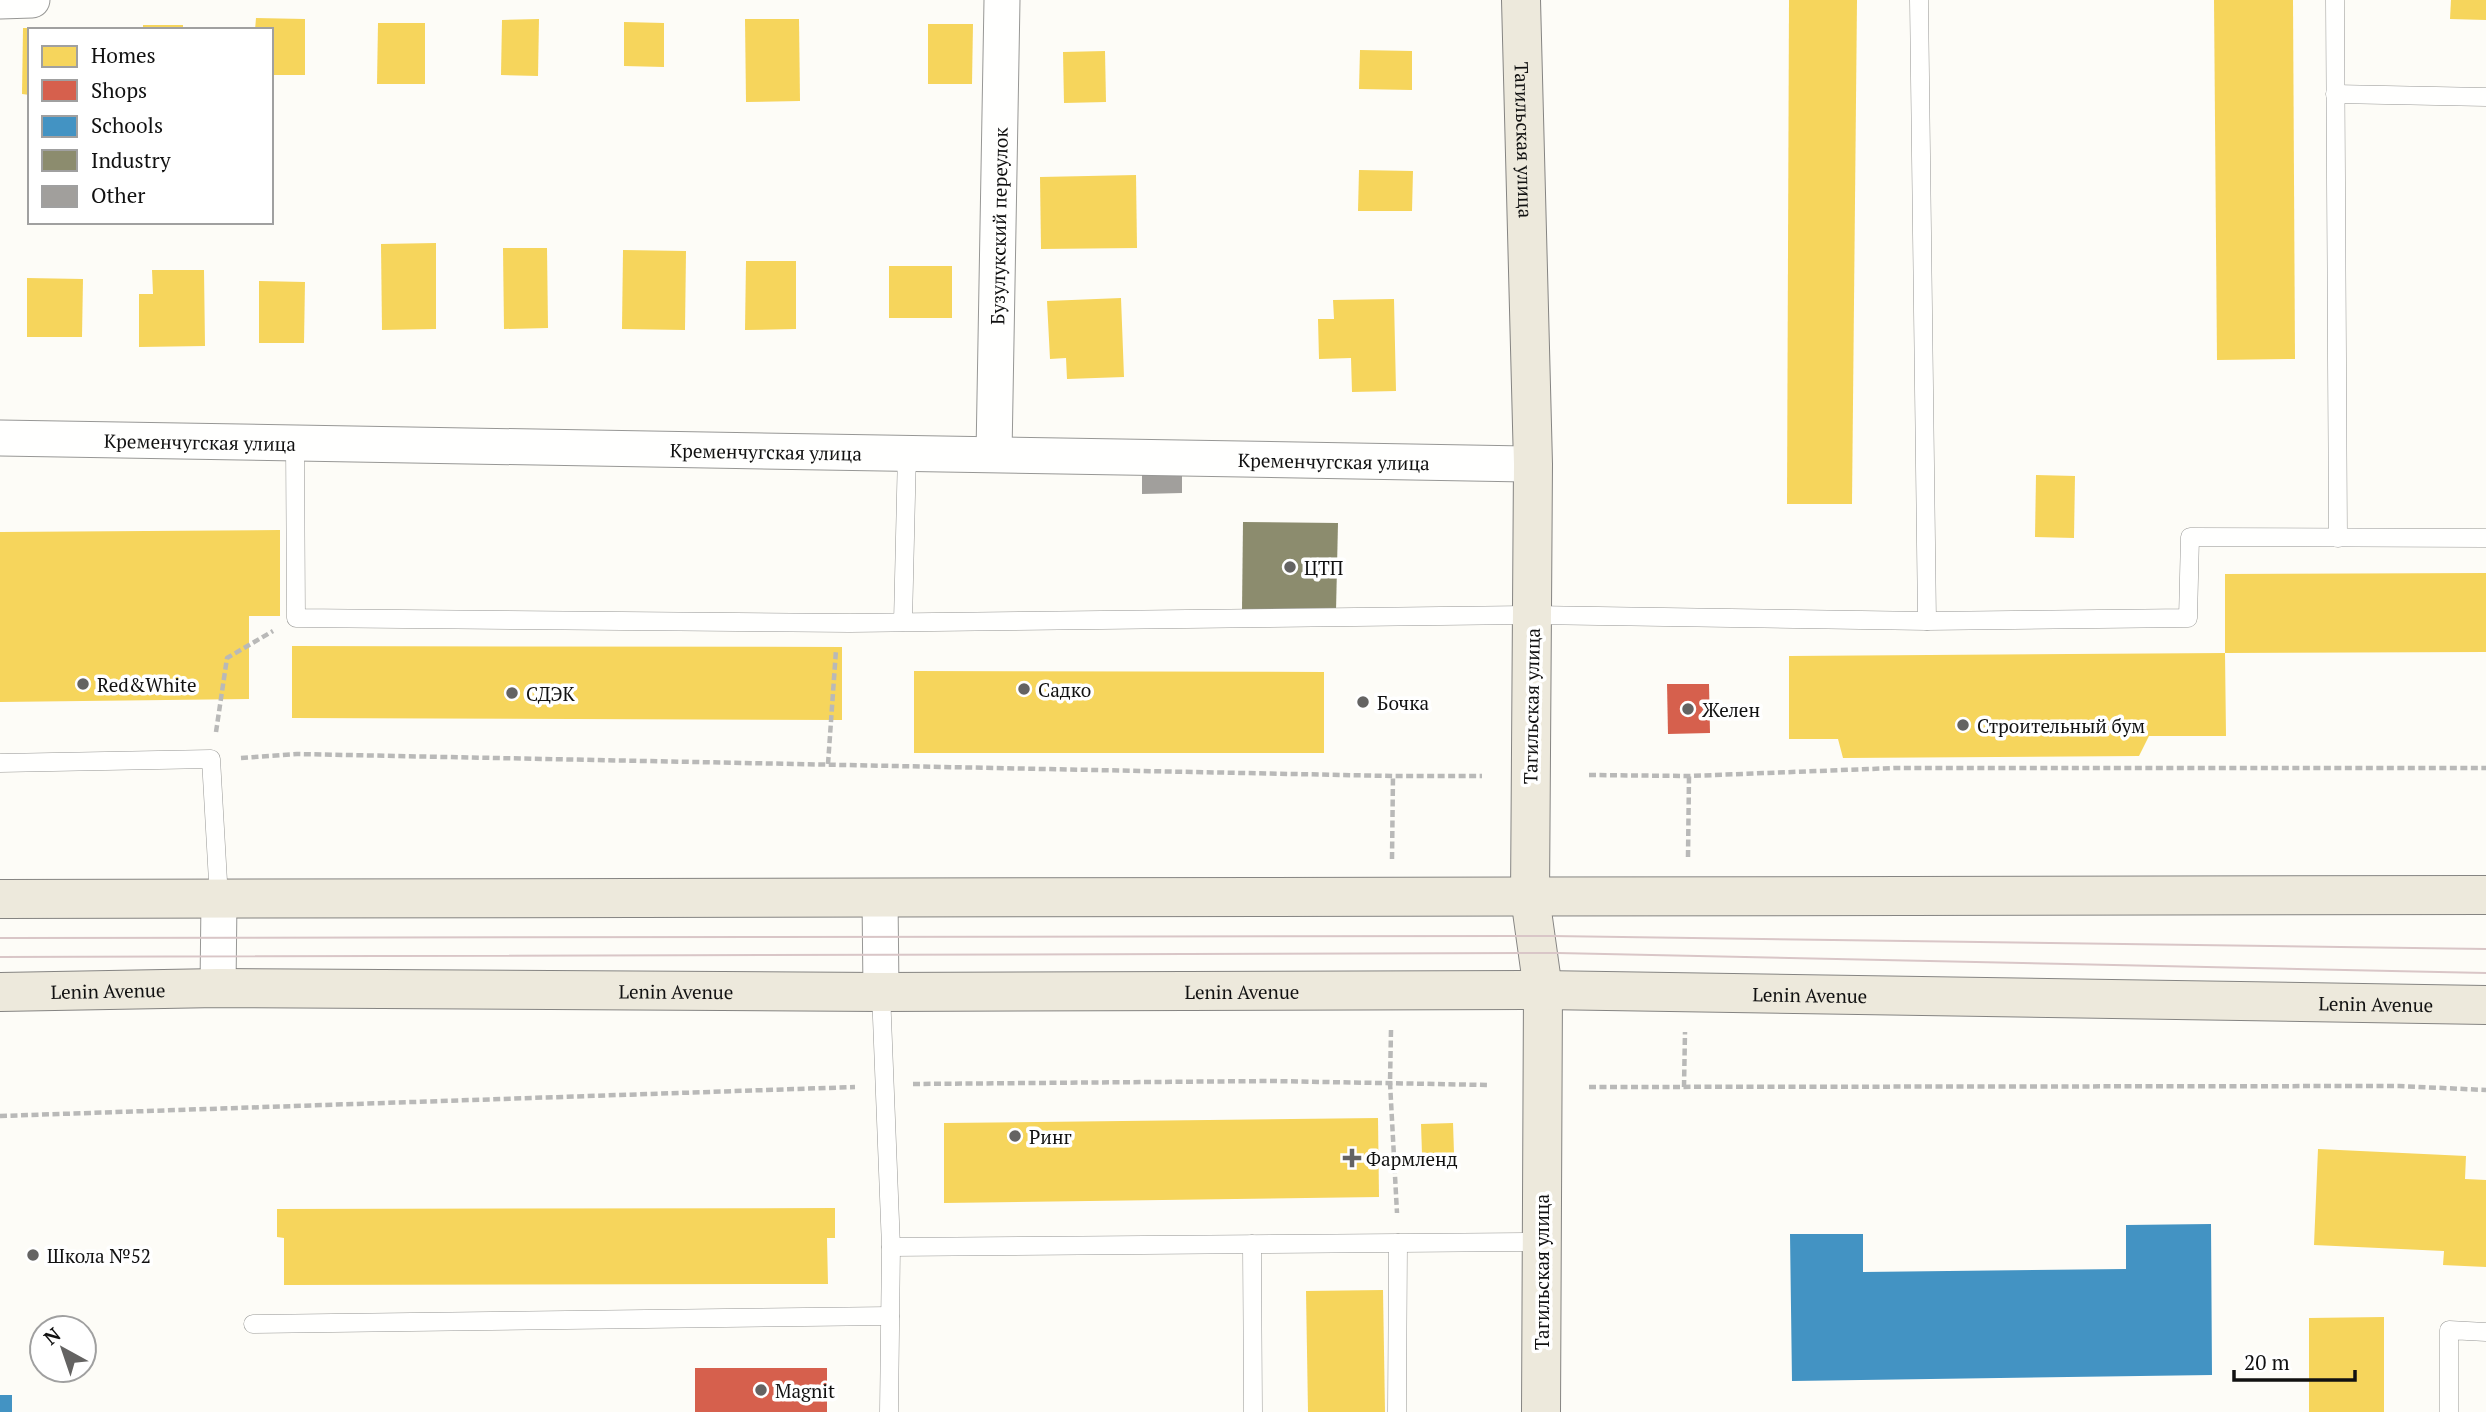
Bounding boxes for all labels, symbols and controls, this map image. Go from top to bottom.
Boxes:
legend [28,28,273,224]
text: Homes [91,41,156,69]
street label: Тагильская улица [1510,61,1539,219]
text: Shops [91,76,147,104]
text: Schools [91,111,163,139]
street label: Бузулукский переулок [984,126,1012,325]
text: Industry [91,146,171,174]
text: Other [91,181,145,209]
street label: Кременчугская улица [104,427,297,456]
street label: Кременчугская улица [670,437,862,465]
street label: Кременчугская улица [1238,446,1430,475]
place label: ЦТП [1304,555,1344,580]
marker: ЦТП [1282,559,1298,575]
street label: Тагильская улица [1517,627,1545,784]
place label: Red&White [97,672,197,697]
marker: Red&White [75,676,91,692]
place label: Садко [1038,677,1091,702]
place label: СДЭК [526,681,576,706]
marker: Садко [1016,681,1032,697]
marker: СДЭК [504,685,520,701]
place label: Бочка [1377,690,1429,715]
marker: Бочка [1355,694,1371,710]
place label: Желен [1702,697,1760,722]
marker: Желен [1680,701,1696,717]
place label: Строительный бум [1977,713,2145,738]
marker: Строительный бум [1955,717,1971,733]
street label: Lenin Avenue [50,976,166,1004]
street label: Lenin Avenue [618,978,733,1004]
street label: Lenin Avenue [1184,978,1299,1004]
street label: Lenin Avenue [1752,981,1868,1008]
street label: Lenin Avenue [2318,990,2433,1017]
place label: Ринг [1029,1124,1072,1149]
marker: Ринг [1007,1128,1023,1144]
place label: Фармленд [1366,1146,1458,1171]
marker: Фармленд [1344,1150,1360,1166]
street label: Тагильская улица [1529,1194,1554,1350]
place label: Школа №52 [47,1243,151,1268]
marker: Школа №52 [25,1247,41,1263]
north arrow [28,1314,98,1384]
text: N [38,1321,66,1350]
scale bar [2234,1338,2355,1382]
text: 20 m [2244,1348,2290,1376]
place label: Magnit [775,1378,835,1403]
marker: Magnit [753,1382,769,1398]

